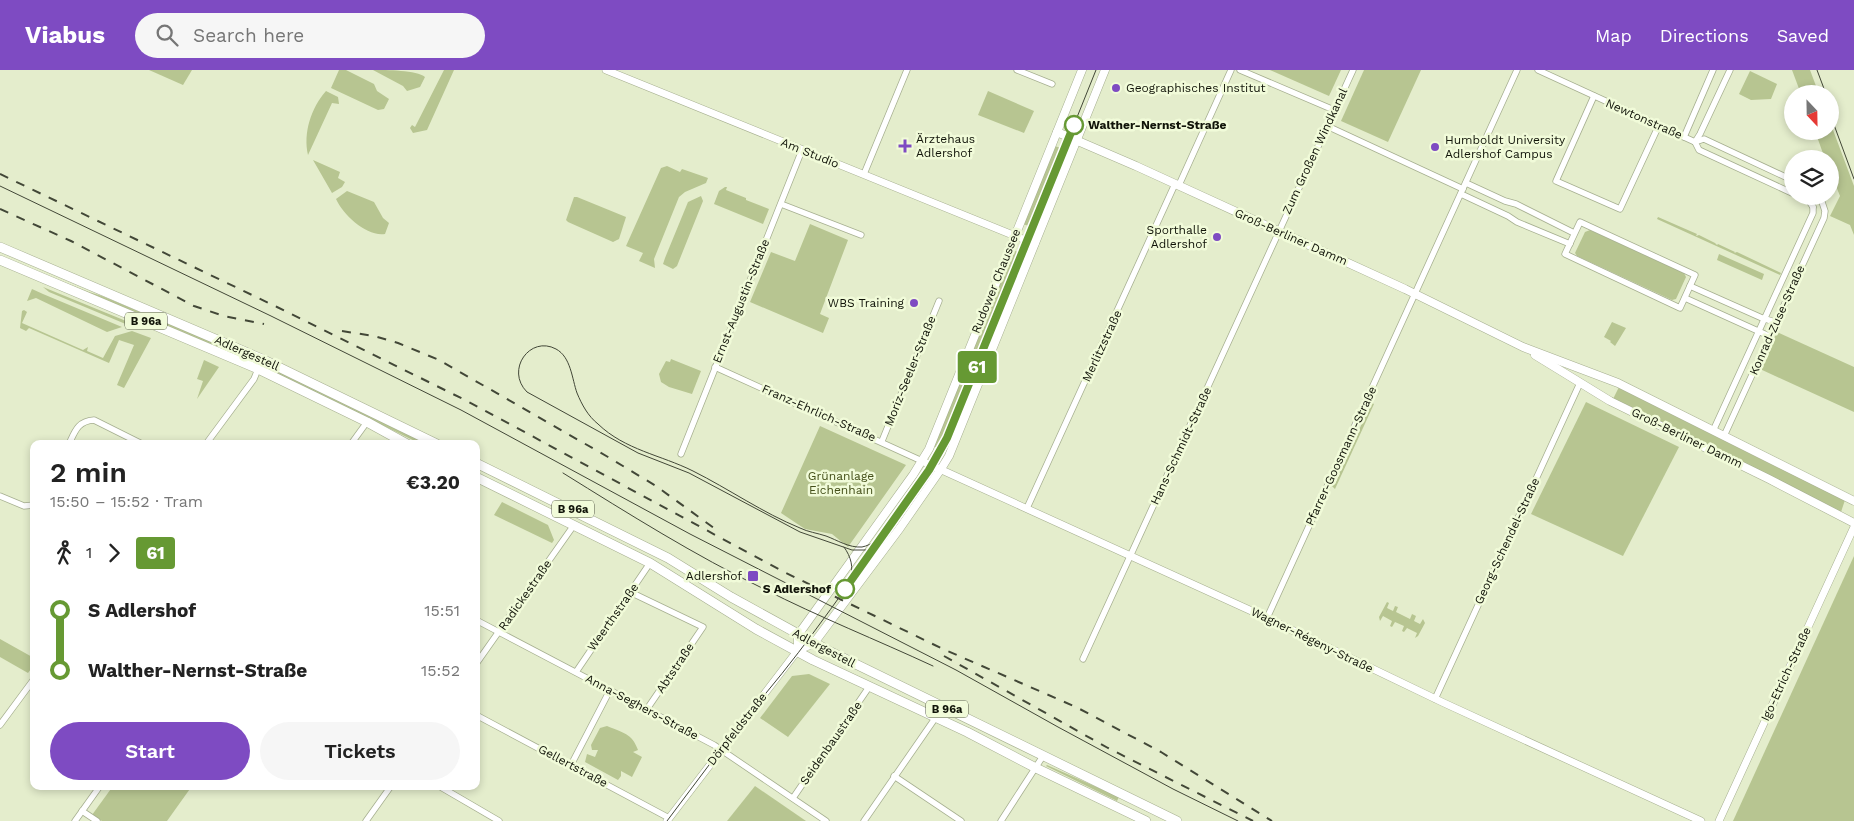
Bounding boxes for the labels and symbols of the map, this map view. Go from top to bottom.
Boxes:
place label: Geographisches Institut [1126,81,1266,95]
marker: Geographisches Institut [1110,82,1122,94]
street label: Zum Großen Windkanal [1280,85,1351,216]
north arrow [1784,85,1839,140]
street label: Newtonstraße [1604,96,1685,142]
marker: Walther-Nernst-Straße [1064,115,1084,135]
place label: Walther-Nernst-Straße [1088,118,1227,132]
place label: Ärztehaus Adlershof [916,132,975,160]
place label: Humboldt University Adlershof Campus [1445,133,1566,161]
street label: Am Studio [779,135,841,171]
marker: Ärztehaus Adlershof [898,139,912,153]
marker: Humboldt University Adlershof Campus [1429,141,1441,153]
street label: Groß-Berliner Damm [1232,206,1350,268]
place label: Sporthalle Adlershof [1147,223,1207,251]
street label: Rudower Chaussee [969,227,1023,335]
marker: Sporthalle Adlershof [1211,231,1223,243]
street label: Ernst-Augustin-Straße [710,237,772,365]
street label: Konrad-Zuse-Straße [1746,263,1808,377]
place label: WBS Training [828,296,905,310]
marker: WBS Training [908,297,920,309]
street label: Merlitzstraße [1079,308,1125,384]
road number: B 96a [125,312,167,330]
street label: Moriz-Seeler-Straße [881,314,939,428]
street label: Adlergestell [212,332,282,374]
line badge: 61 [954,351,1000,383]
street label: Franz-Ehrlich-Straße [760,382,878,444]
street label: Pfarrer-Goosmann-Straße [1303,384,1380,528]
street label: Hans-Schmidt-Straße [1148,385,1215,507]
street label: Groß-Berliner Damm [1629,405,1745,471]
park label: Grünanlage Eichenhain [808,469,874,497]
street label: Georg-Schendel-Straße [1472,476,1542,606]
road number: B 96a [552,500,594,518]
street label: Radickestraße [495,557,555,633]
place label: Adlershof [686,569,742,583]
marker: Adlershof [746,569,760,583]
marker: S Adlershof [835,579,855,599]
street label: Weerthstraße [585,581,641,653]
place label: S Adlershof [763,582,831,596]
street label: Wagner-Régeny-Straße [1249,604,1375,676]
street label: Igo-Etrich-Straße [1758,625,1814,723]
street label: Adlergestell [790,626,858,671]
street label: Abtstraße [653,640,697,696]
street label: Anna-Seghers-Straße [583,671,701,743]
street label: Dörpfeldstraße [704,690,770,768]
street label: Seidenbaustraße [797,699,865,787]
road number: B 96a [926,700,968,718]
street label: Gellertstraße [536,742,610,790]

